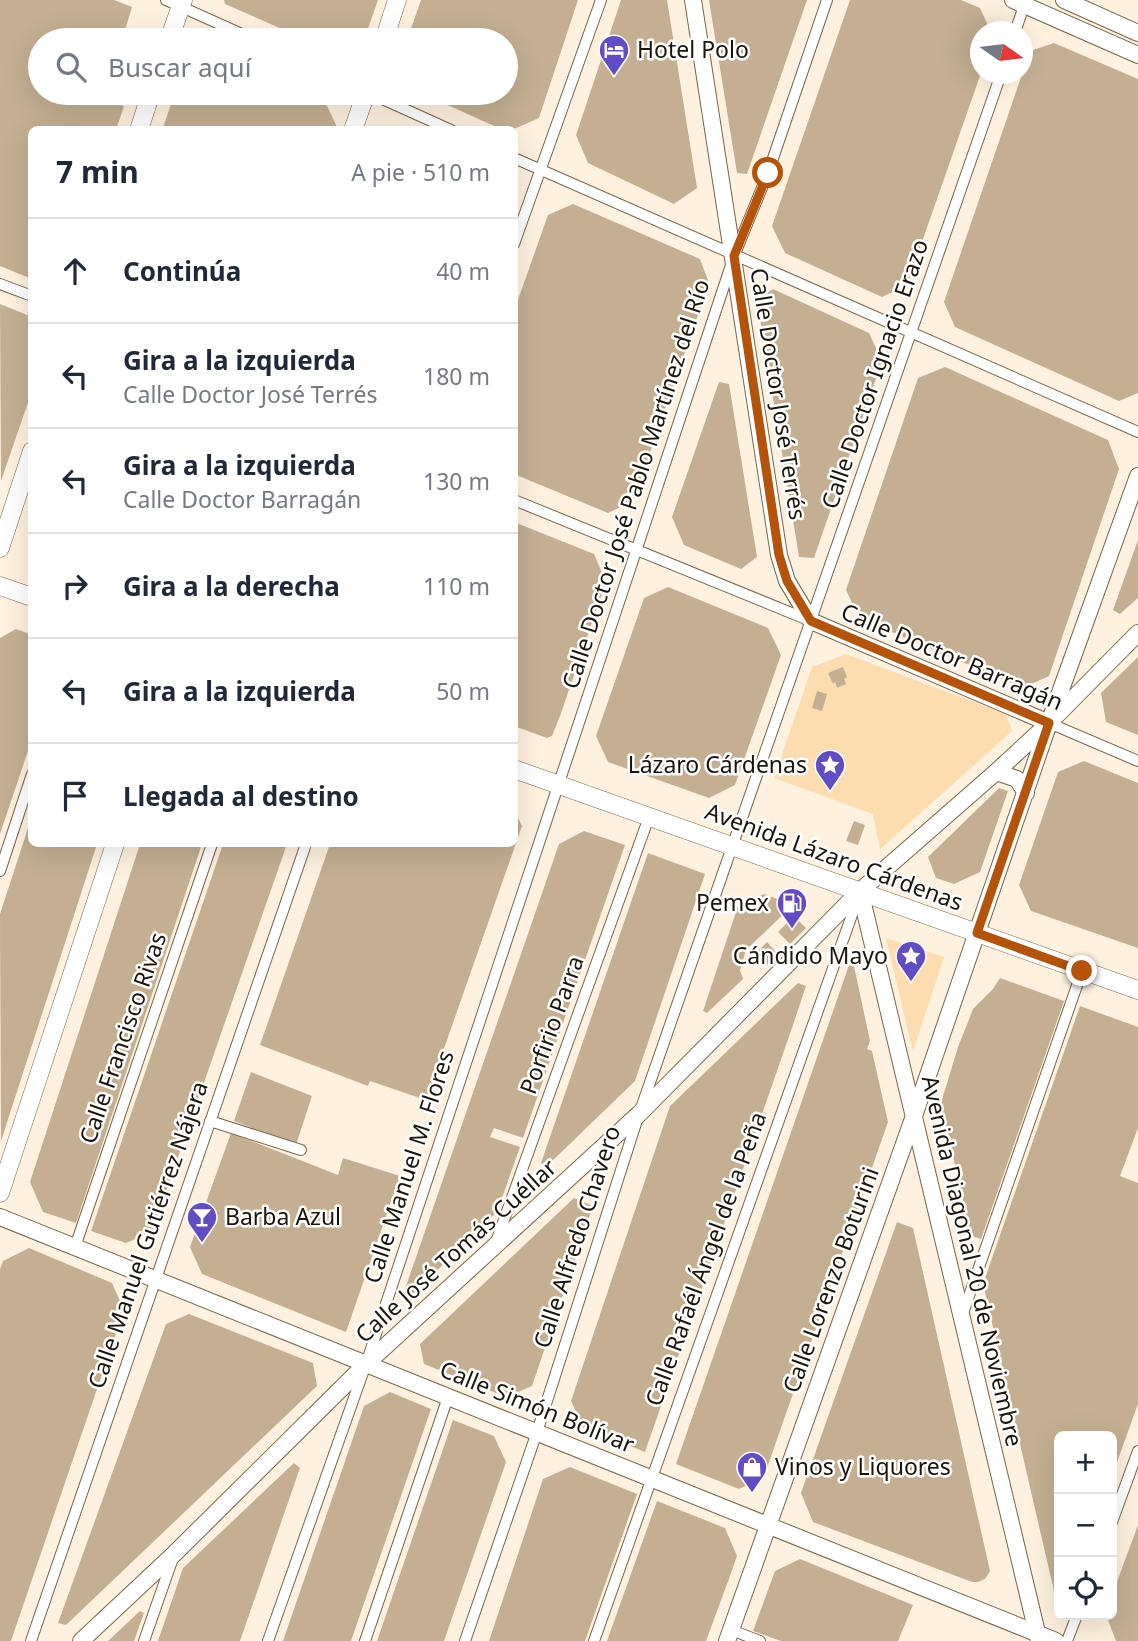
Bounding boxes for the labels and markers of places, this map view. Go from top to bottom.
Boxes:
hotel icon: Hotel Polo [597,33,631,77]
place label: Hotel Polo [637,33,749,65]
place label: Lázaro Cárdenas [628,748,807,780]
place icon: Lázaro Cárdenas [813,748,847,792]
place label: Pemex [696,886,769,918]
fuel station icon: Pemex [775,886,809,930]
place label: Cándido Mayo [733,939,888,971]
place icon: Cándido Mayo [894,939,928,983]
bar icon: Barba Azul [185,1200,219,1244]
place label: Barba Azul [225,1200,341,1232]
shop icon: Vinos y Liquores [735,1450,769,1494]
place label: Vinos y Liquores [775,1450,951,1482]

